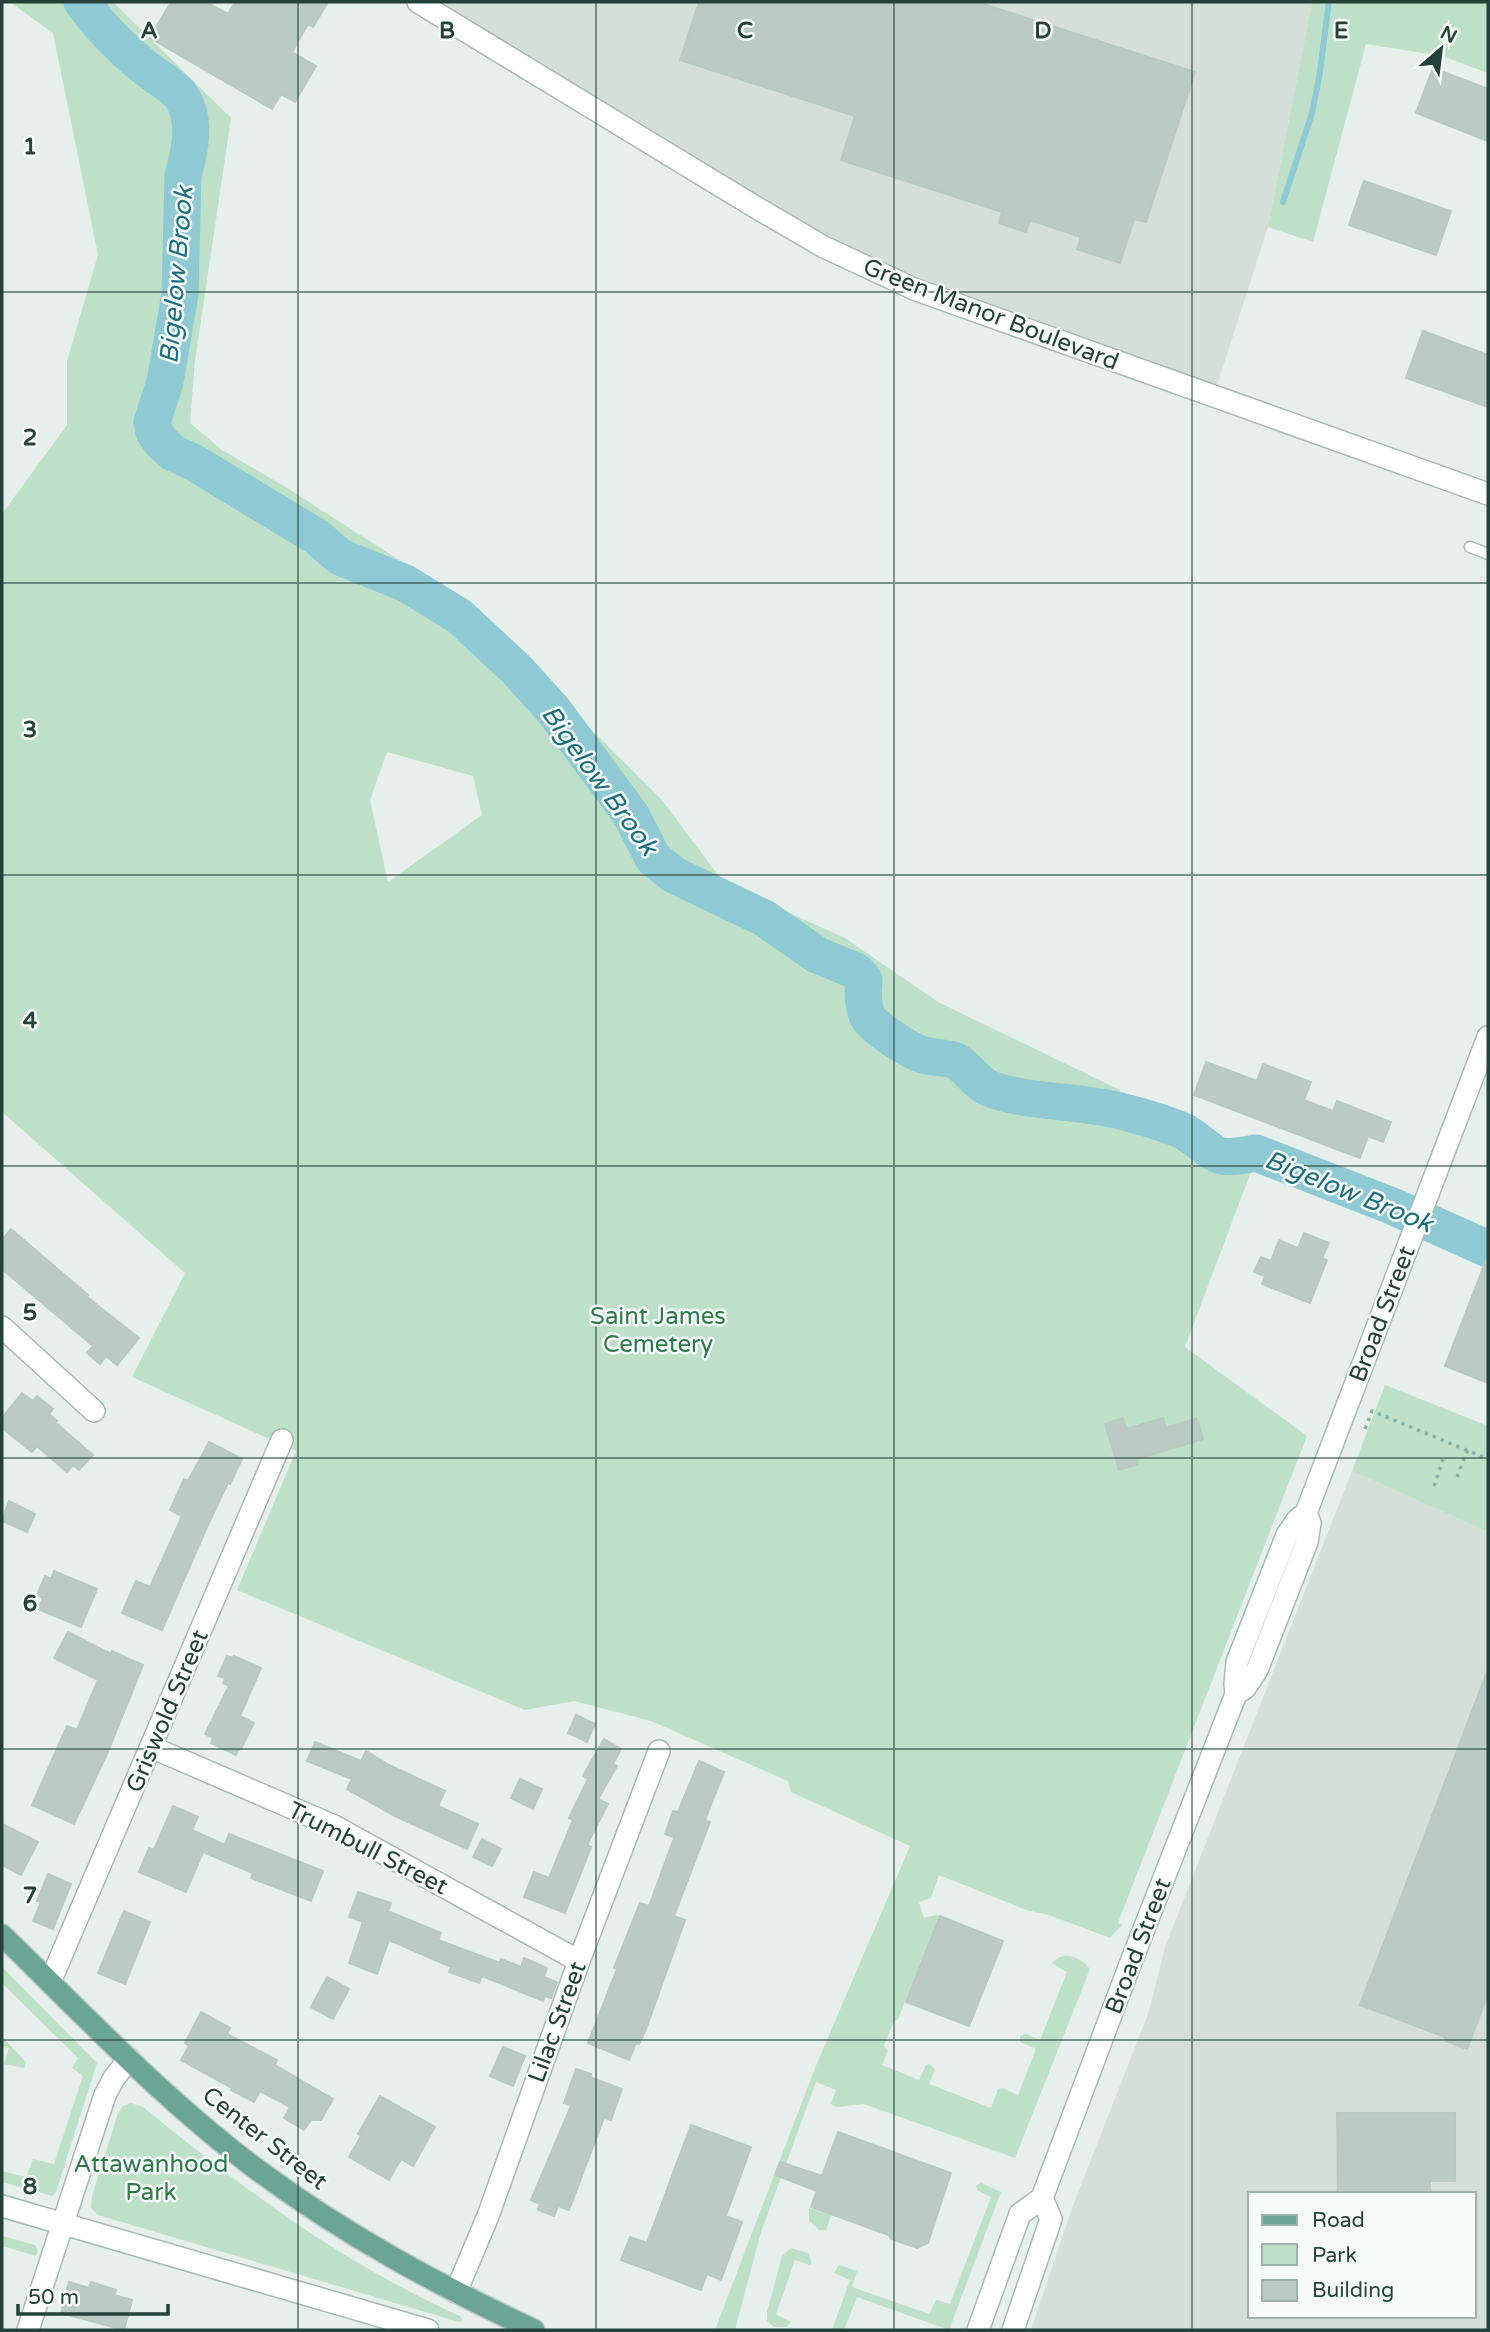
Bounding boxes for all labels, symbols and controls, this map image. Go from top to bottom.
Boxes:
north arrow [1406,14,1476,84]
text: A [140,17,158,45]
text: B [439,17,455,45]
text: C [737,17,753,45]
text: D [1034,17,1052,45]
text: E [1334,17,1348,45]
text: N [1437,22,1460,48]
text: 1 [23,133,37,161]
water label: Bigelow Brook [153,183,200,365]
street label: Green Manor Boulevard [859,252,1123,377]
text: 2 [23,424,37,452]
water label: Bigelow Brook [535,699,666,863]
text: 3 [23,716,37,744]
text: 4 [23,1007,38,1035]
water label: Bigelow Brook [1260,1144,1439,1240]
street label: Broad Street [1343,1242,1422,1386]
text: 5 [23,1299,37,1327]
park label: Saint James Cemetery [590,1302,726,1359]
text: 6 [23,1590,37,1618]
street label: Griswold Street [120,1625,215,1797]
street label: Trumbull Street [283,1796,453,1901]
street label: Broad Street [1099,1874,1178,2018]
text: 7 [23,1882,37,1910]
street label: Lilac Street [522,1958,593,2087]
street label: Center Street [196,2081,333,2196]
park label: Attawanhood Park [74,2150,228,2207]
text: 8 [23,2173,37,2201]
legend [1248,2192,1476,2318]
text: Road [1312,2208,1365,2233]
text: Park [1312,2243,1357,2268]
scale bar [18,2272,168,2316]
text: Building [1312,2278,1394,2303]
text: 50 m [28,2285,79,2310]

